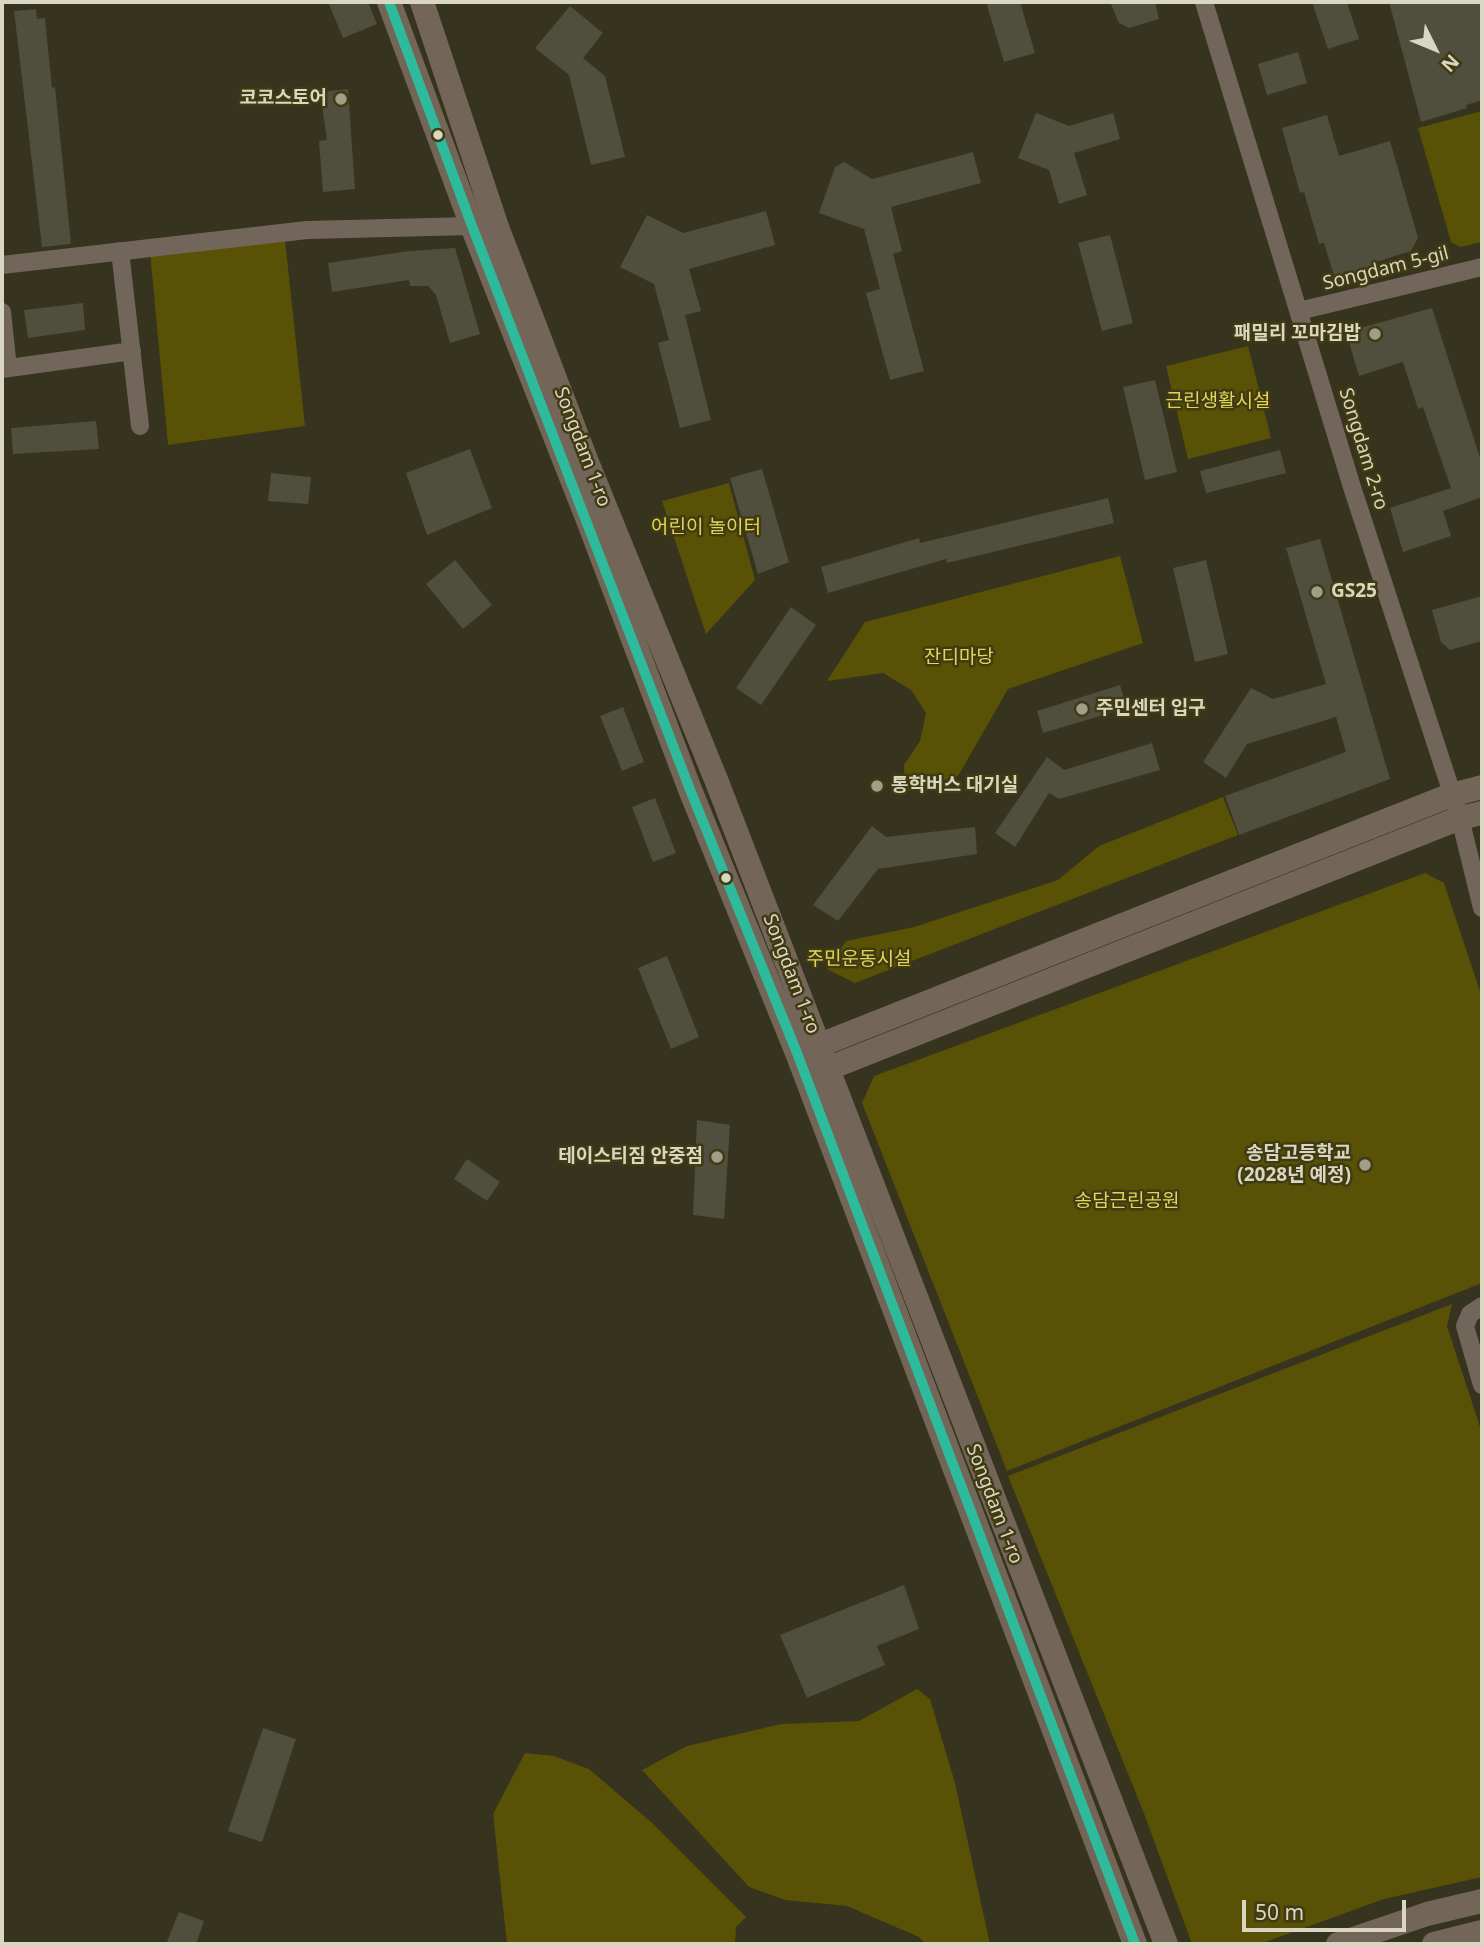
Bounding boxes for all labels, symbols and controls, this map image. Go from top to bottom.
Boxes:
north arrow [1400,14,1470,84]
text: N [1436,49,1465,78]
place label: 코코스토어 [240,88,327,110]
marker: 코코스토어 [333,91,349,107]
unlabelled marker [431,128,445,142]
street label: Songdam 5-gil [1321,242,1451,296]
place label: 패밀리 꼬마김밥 [1234,323,1361,345]
marker: 패밀리 꼬마김밥 [1367,326,1383,342]
street label: Songdam 1-ro [549,384,615,510]
street label: Songdam 2-ro [1334,385,1392,513]
park label: 근린생활시설 [1166,391,1270,413]
park label: 어린이 놀이터 [651,517,761,539]
place label: GS25 [1331,581,1377,603]
marker: GS25 [1309,584,1325,600]
park label: 잔디마당 [924,647,994,669]
place label: 주민센터 입구 [1096,698,1206,720]
marker: 주민센터 입구 [1074,701,1090,717]
place label: 통학버스 대기실 [891,775,1018,797]
marker: 통학버스 대기실 [869,778,885,794]
unlabelled marker [719,871,733,885]
street label: Songdam 1-ro [758,911,824,1037]
park label: 주민운동시설 [807,949,911,971]
place label: 송담고등학교 (2028년 예정) [1237,1143,1351,1187]
place label: 테이스티짐 안중점 [558,1146,703,1168]
marker: 테이스티짐 안중점 [709,1149,725,1165]
marker: 송담고등학교 (2028년 예정) [1357,1157,1373,1173]
park label: 송담근린공원 [1075,1191,1179,1213]
street label: Songdam 1-ro [961,1441,1027,1567]
scale bar [1246,1886,1410,1930]
text: 50 m [1255,1898,1304,1926]

